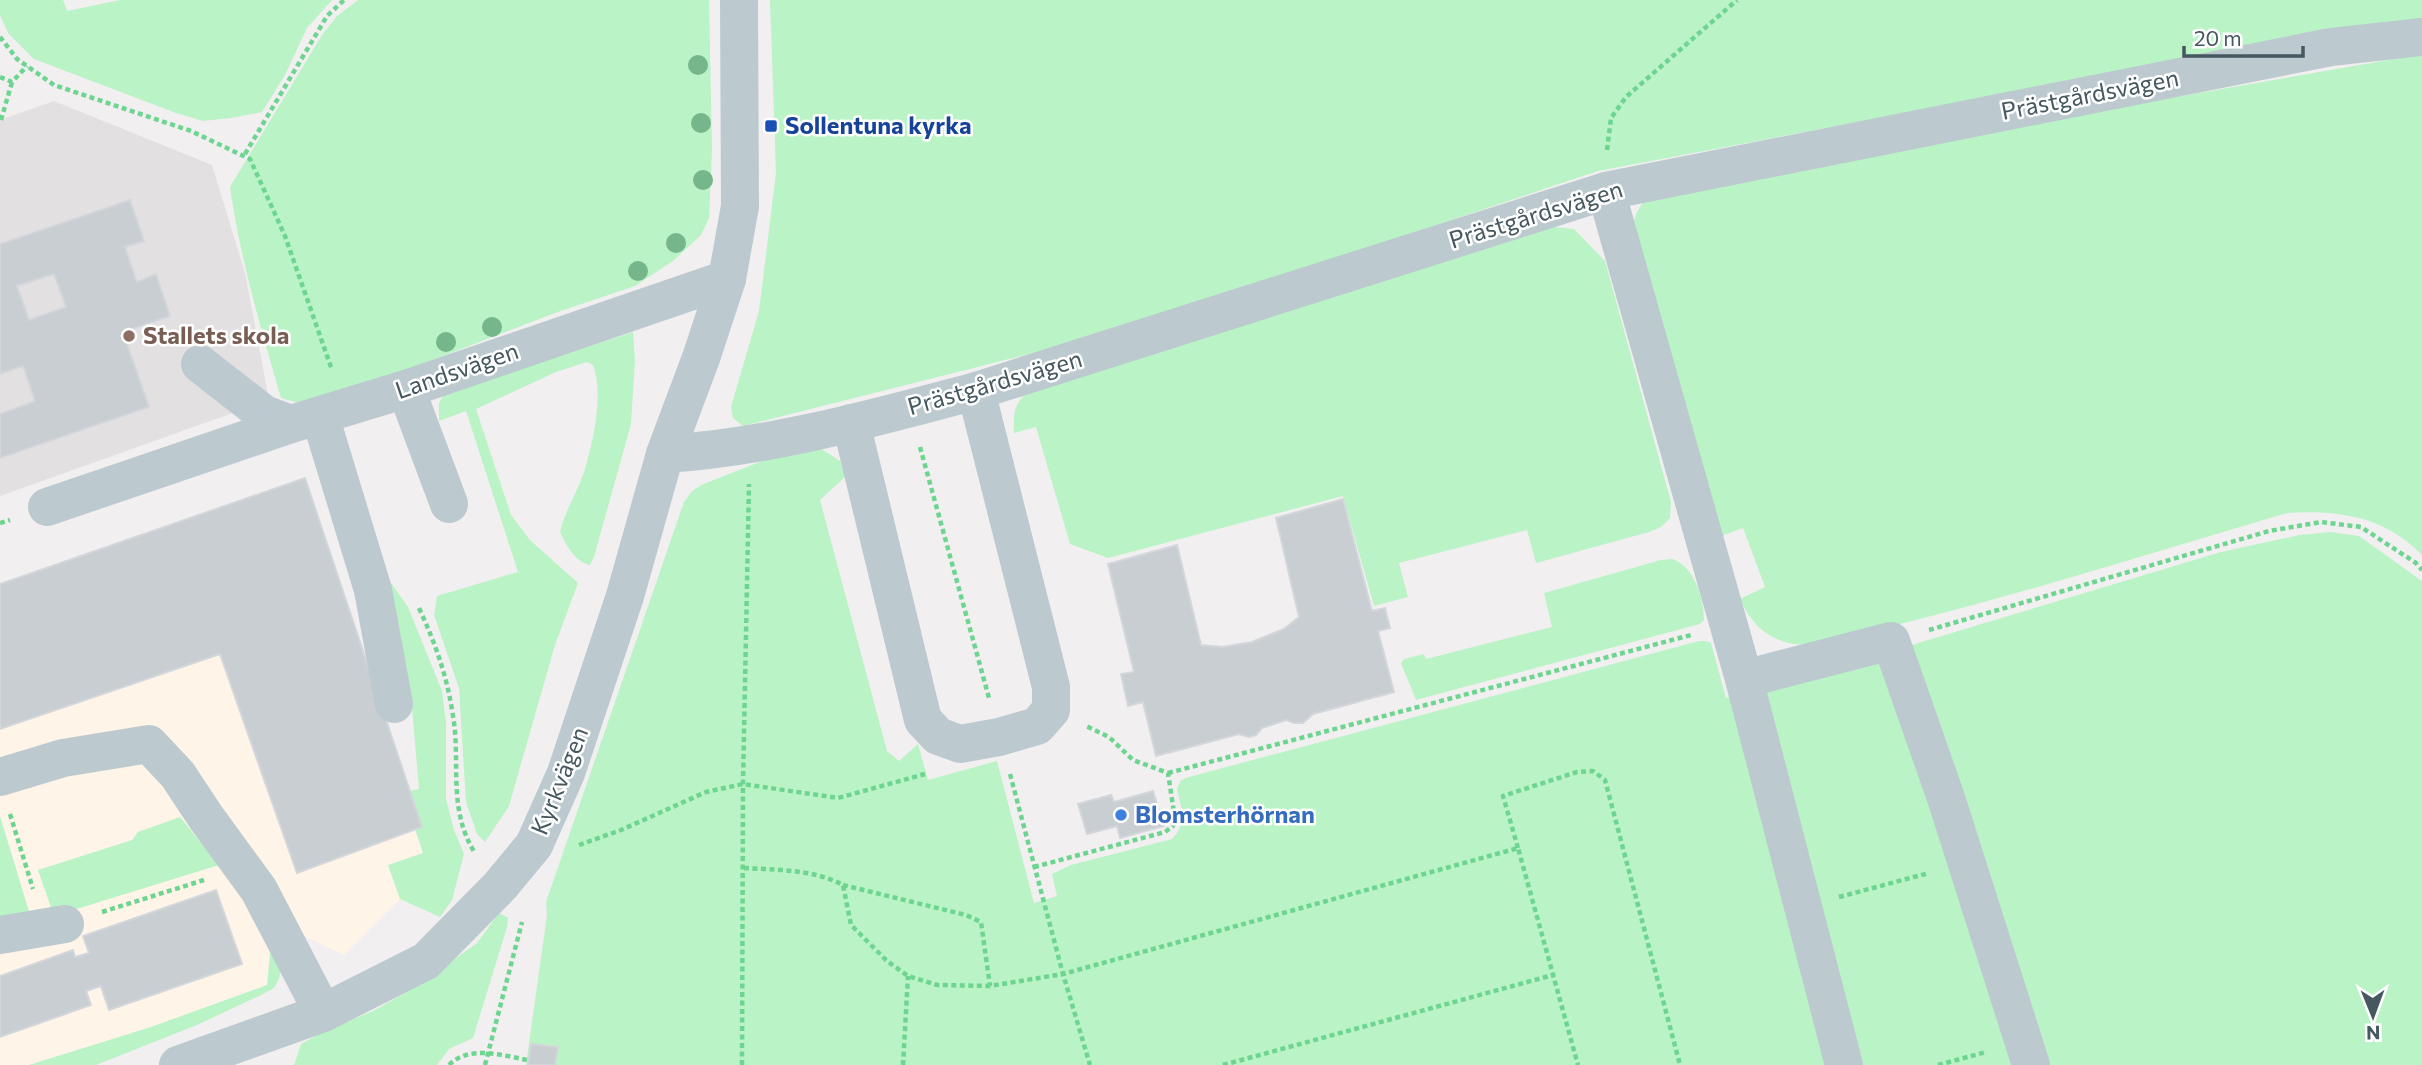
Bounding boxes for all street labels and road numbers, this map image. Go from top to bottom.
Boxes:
street label: Prästgårdsvägen [1998,62,2181,125]
street label: Prästgårdsvägen [1445,173,1626,254]
street label: Landsvägen [391,335,522,404]
street label: Prästgårdsvägen [904,343,1085,420]
street label: Kyrkvägen [524,722,593,839]

